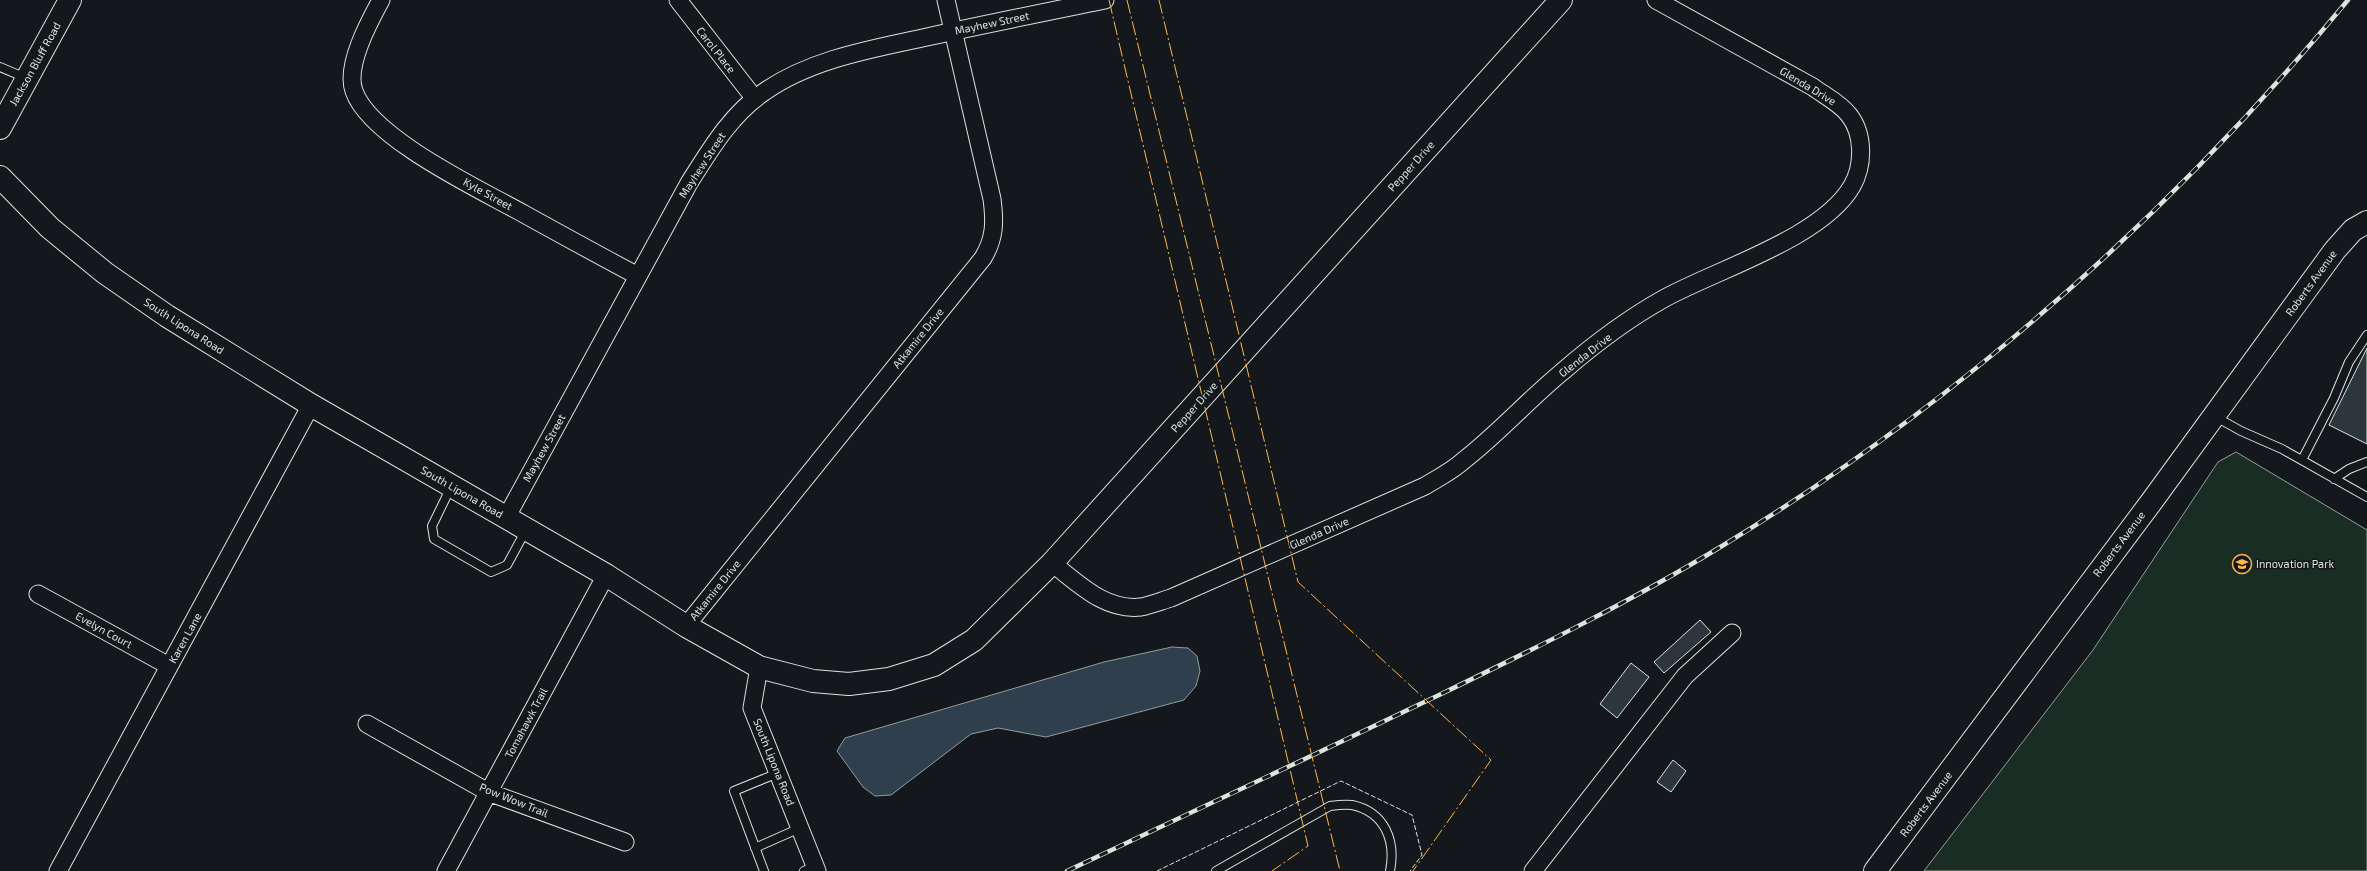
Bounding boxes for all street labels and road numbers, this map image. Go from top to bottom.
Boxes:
street label: Mayhew Street [954,8,1030,37]
street label: Jackson Bluff Road [6,20,63,108]
street label: Carol Place [694,24,739,76]
street label: Glenda Drive [1778,64,1839,108]
street label: Mayhew Street [676,129,728,200]
street label: Pepper Drive [1384,138,1437,194]
street label: Kyle Street [461,175,515,212]
street label: Roberts Avenue [2282,247,2339,318]
street label: South Lipona Road [142,295,227,356]
street label: Atkamire Drive [889,305,946,370]
street label: Glenda Drive [1556,330,1614,379]
street label: Pepper Drive [1167,379,1220,435]
street label: Mayhew Street [520,412,568,484]
street label: South Lipona Road [419,463,506,520]
street label: Roberts Avenue [2090,508,2147,579]
street label: Glenda Drive [1287,514,1350,551]
street label: Atkamire Drive [686,557,743,622]
street label: Evelyn Court [74,609,135,651]
street label: Karen Lane [165,610,204,665]
street label: Tomahawk Trail [501,685,550,760]
street label: South Lipona Road [751,716,798,807]
street label: Roberts Avenue [1897,768,1954,839]
street label: Pow Wow Trail [478,780,551,820]

